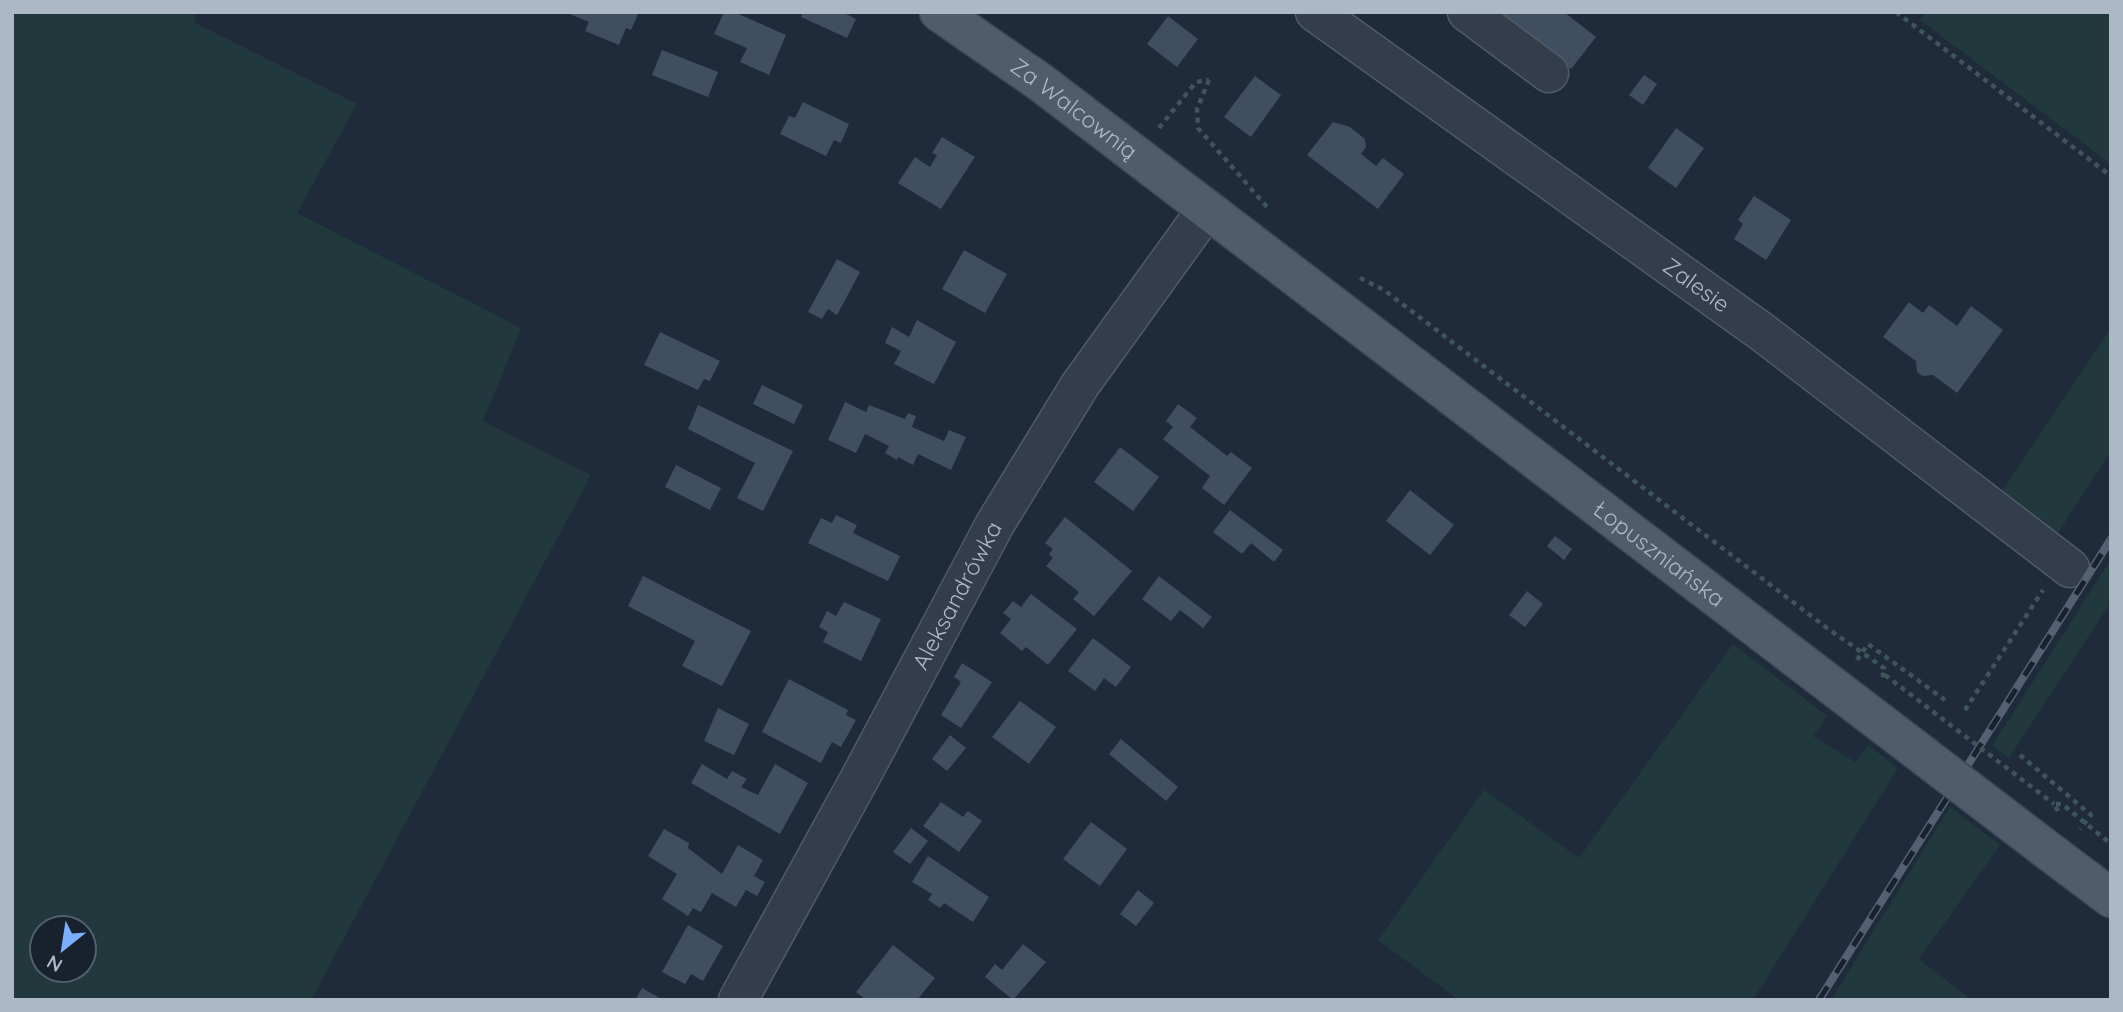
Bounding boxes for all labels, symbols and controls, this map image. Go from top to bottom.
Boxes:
street label: Za Walcownią [1005,51,1144,165]
street label: Zalesie [1657,251,1736,318]
street label: Łopuszniańska [1587,494,1731,613]
street label: Aleksandrówka [905,516,1008,674]
north arrow [28,914,98,984]
text: N [42,950,67,978]

